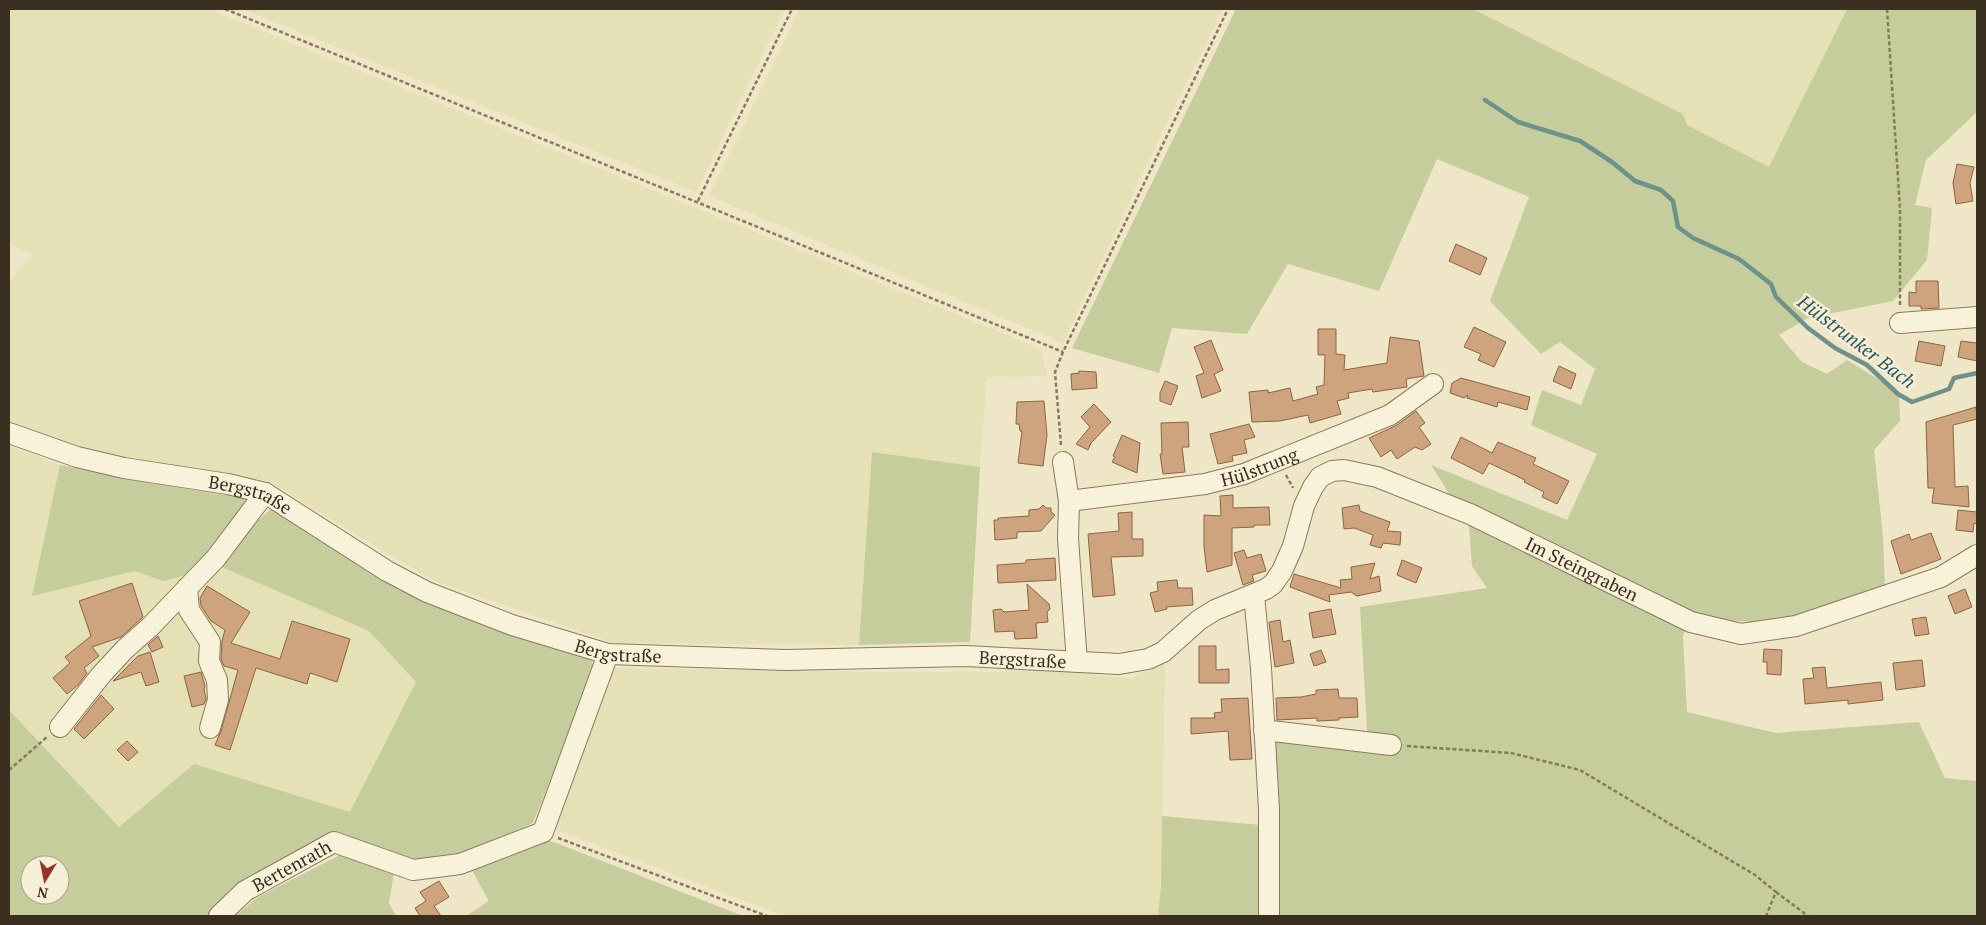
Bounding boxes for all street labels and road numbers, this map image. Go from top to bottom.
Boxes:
street label: Hülstrung [1218,441,1302,492]
street label: Bergstraße [207,469,297,519]
street label: Im Steingraben [1522,531,1643,607]
street label: Bergstraße [572,633,662,668]
street label: Bergstraße [978,645,1067,673]
street label: Bertenrath [248,834,336,897]

